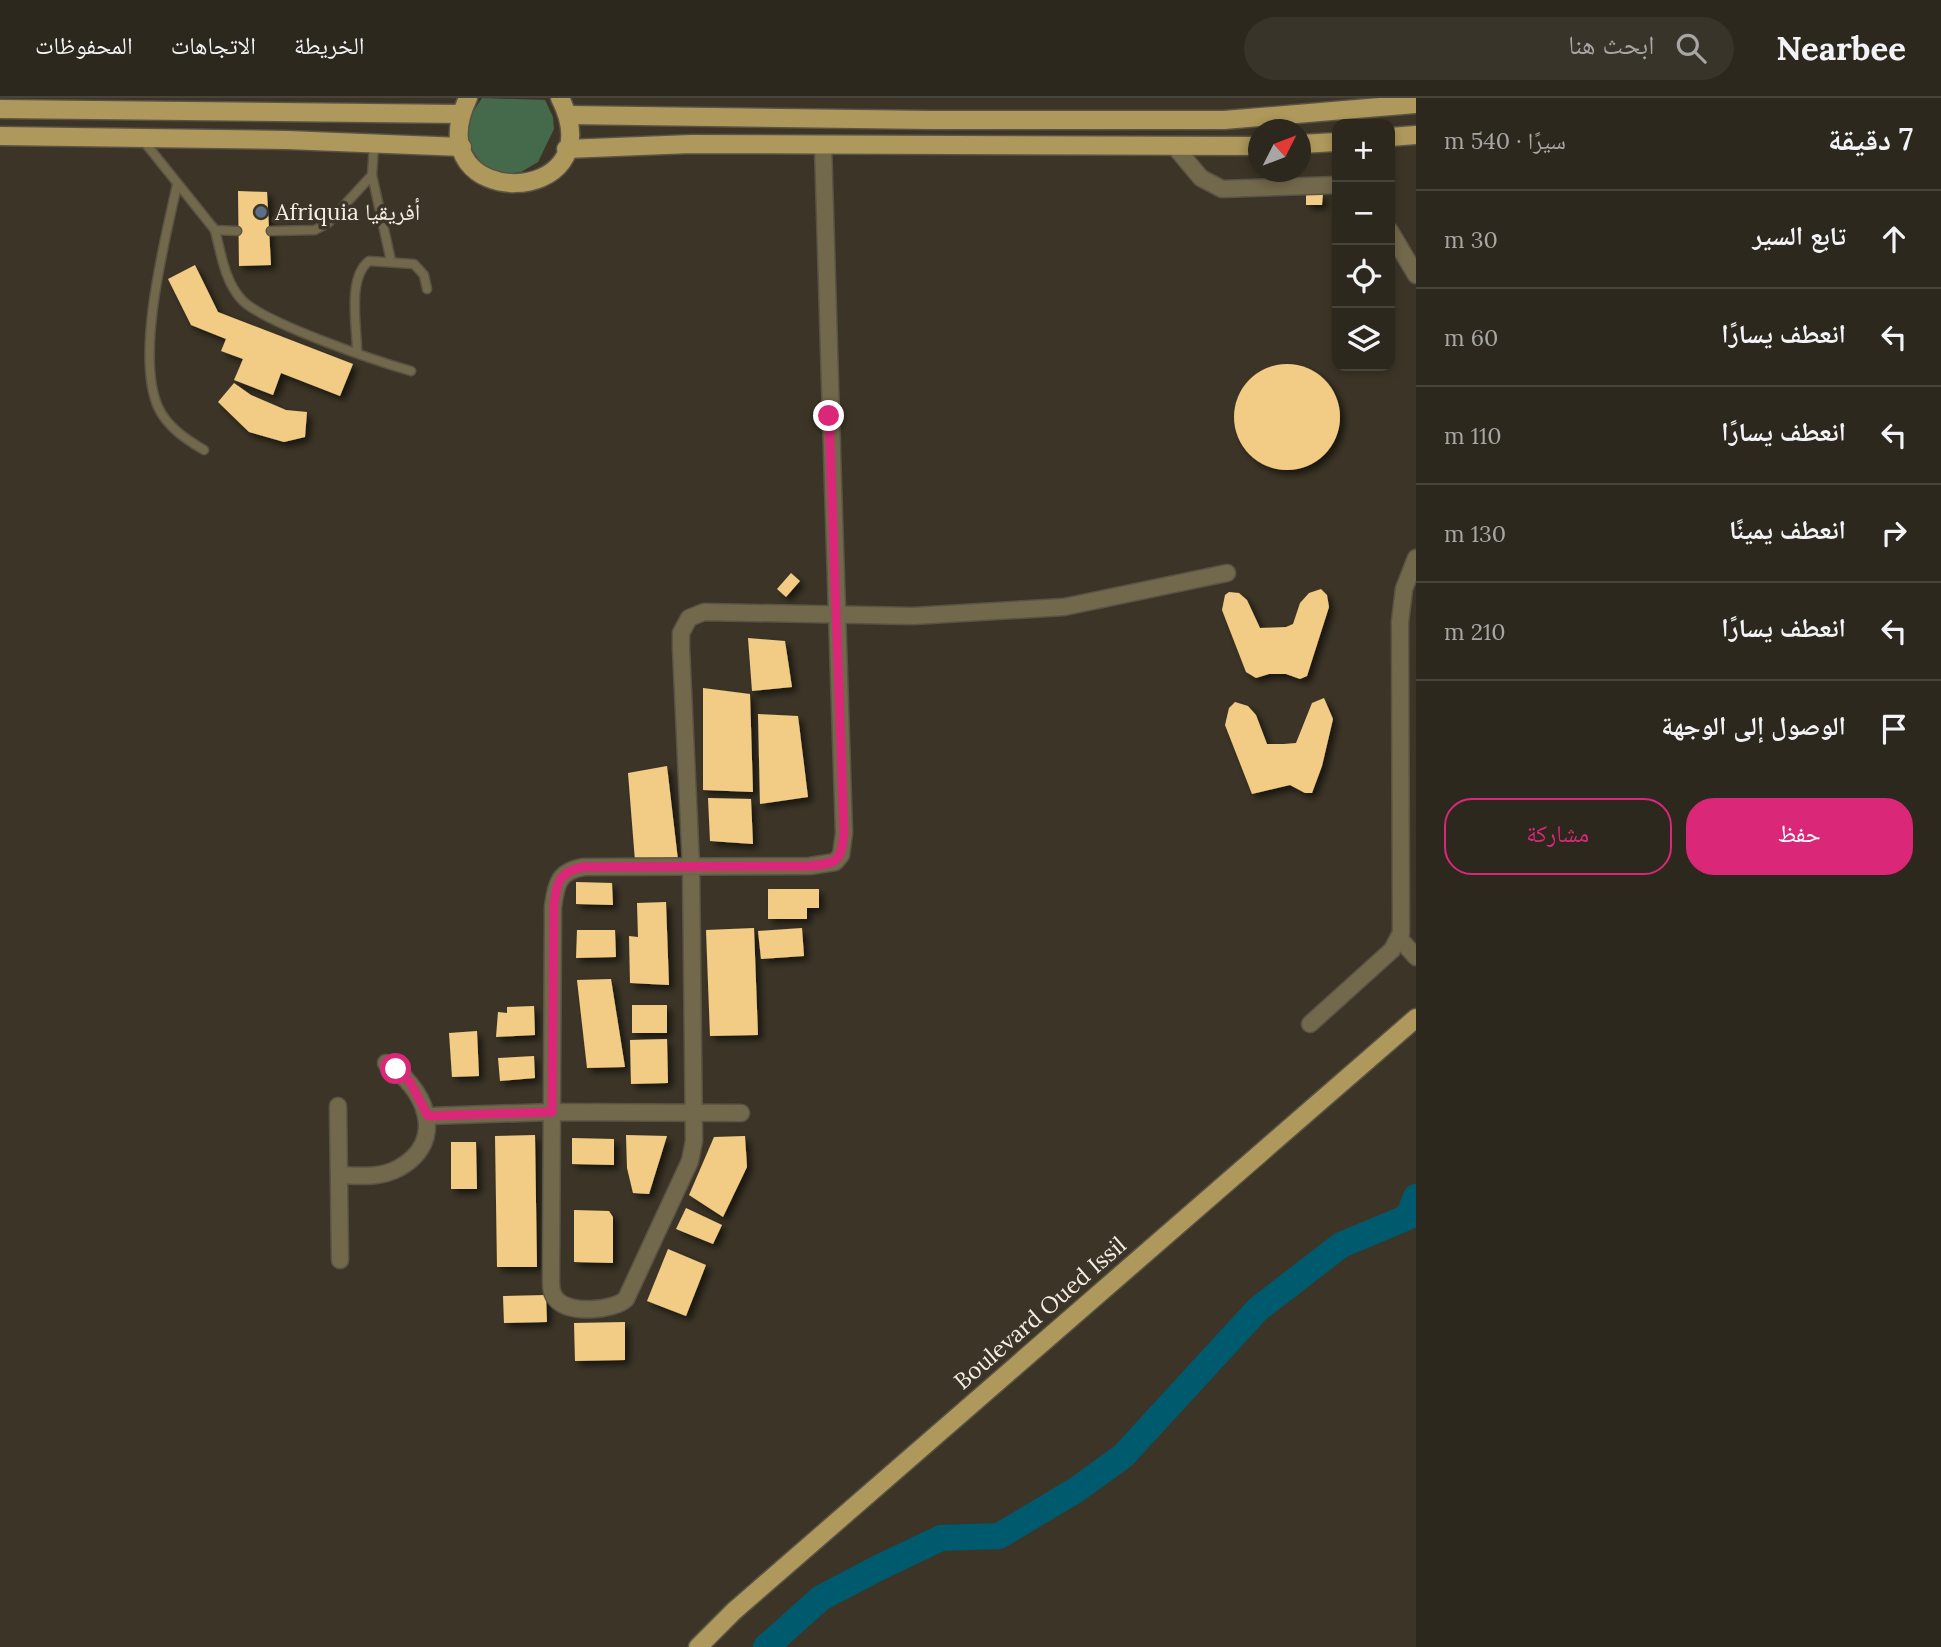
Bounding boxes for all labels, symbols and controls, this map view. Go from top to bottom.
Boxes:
search box [1244,17,1734,80]
text: Nearbee [1776,27,1906,69]
text: ابحث هنا [1568,28,1654,61]
icon: search [1672,29,1710,67]
text: المحفوظات [35,30,133,61]
text: الاتجاهات [171,30,256,61]
text: الخريطة [294,30,365,61]
north arrow [1248,119,1311,182]
map controls [1332,119,1395,371]
button: + [1332,119,1395,182]
text: 7 دقيقة [1828,120,1913,158]
text: سيرًا · 540 m [1444,126,1566,155]
button: − [1332,182,1395,245]
place label: Afriquia أفريقيا [274,197,420,226]
marker: Afriquia أفريقيا [253,204,269,220]
text: تابع السير [1752,219,1846,252]
icon: ahead [1875,220,1913,258]
text: 30 m [1444,225,1498,254]
button: locate [1332,245,1395,308]
button: layers [1332,308,1395,371]
text: انعطف يسارًا [1721,317,1846,350]
icon: left [1875,318,1913,356]
text: 60 m [1444,323,1498,352]
route end [813,400,844,431]
text: انعطف يسارًا [1721,415,1846,448]
icon: left [1875,416,1913,454]
text: 110 m [1444,421,1502,450]
text: انعطف يمينًا [1729,513,1846,546]
icon: right [1875,514,1913,552]
text: 130 m [1444,519,1506,548]
text: انعطف يسارًا [1721,611,1846,644]
icon: left [1875,612,1913,650]
text: 210 m [1444,617,1506,646]
text: الوصول إلى الوجهة [1661,709,1846,742]
icon: arrive [1875,710,1913,748]
button: مشاركة [1444,798,1672,875]
button: حفظ [1686,798,1913,875]
route start [380,1053,411,1084]
street label: Boulevard Oued Issil [948,1230,1132,1395]

